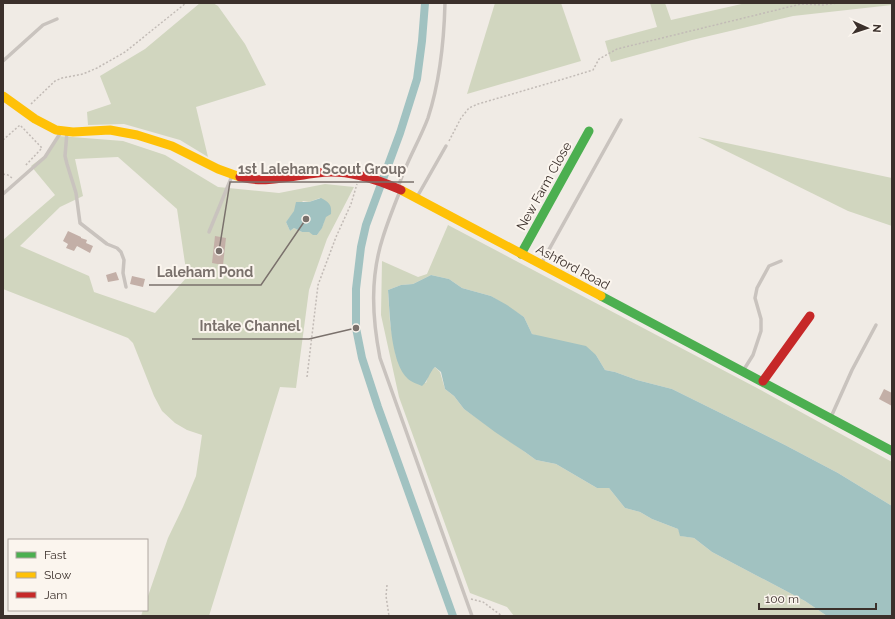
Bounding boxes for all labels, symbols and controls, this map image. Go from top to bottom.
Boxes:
north arrow [847,8,887,48]
text: N [870,24,883,33]
street label: New Farm Close [514,139,575,233]
callout: 1st Laleham Scout Group [230,156,414,182]
text: 1st Laleham Scout Group [238,161,406,177]
street label: Ashford Road [534,241,612,293]
callout: Laleham Pond [149,259,261,285]
text: Laleham Pond [157,264,253,280]
callout: Intake Channel [192,313,309,339]
text: Intake Channel [200,318,301,334]
legend [8,539,148,611]
text: Fast [44,548,67,562]
text: Slow [44,568,71,582]
scale bar [759,585,876,611]
text: Jam [44,588,67,602]
text: 100 m [765,592,799,606]

